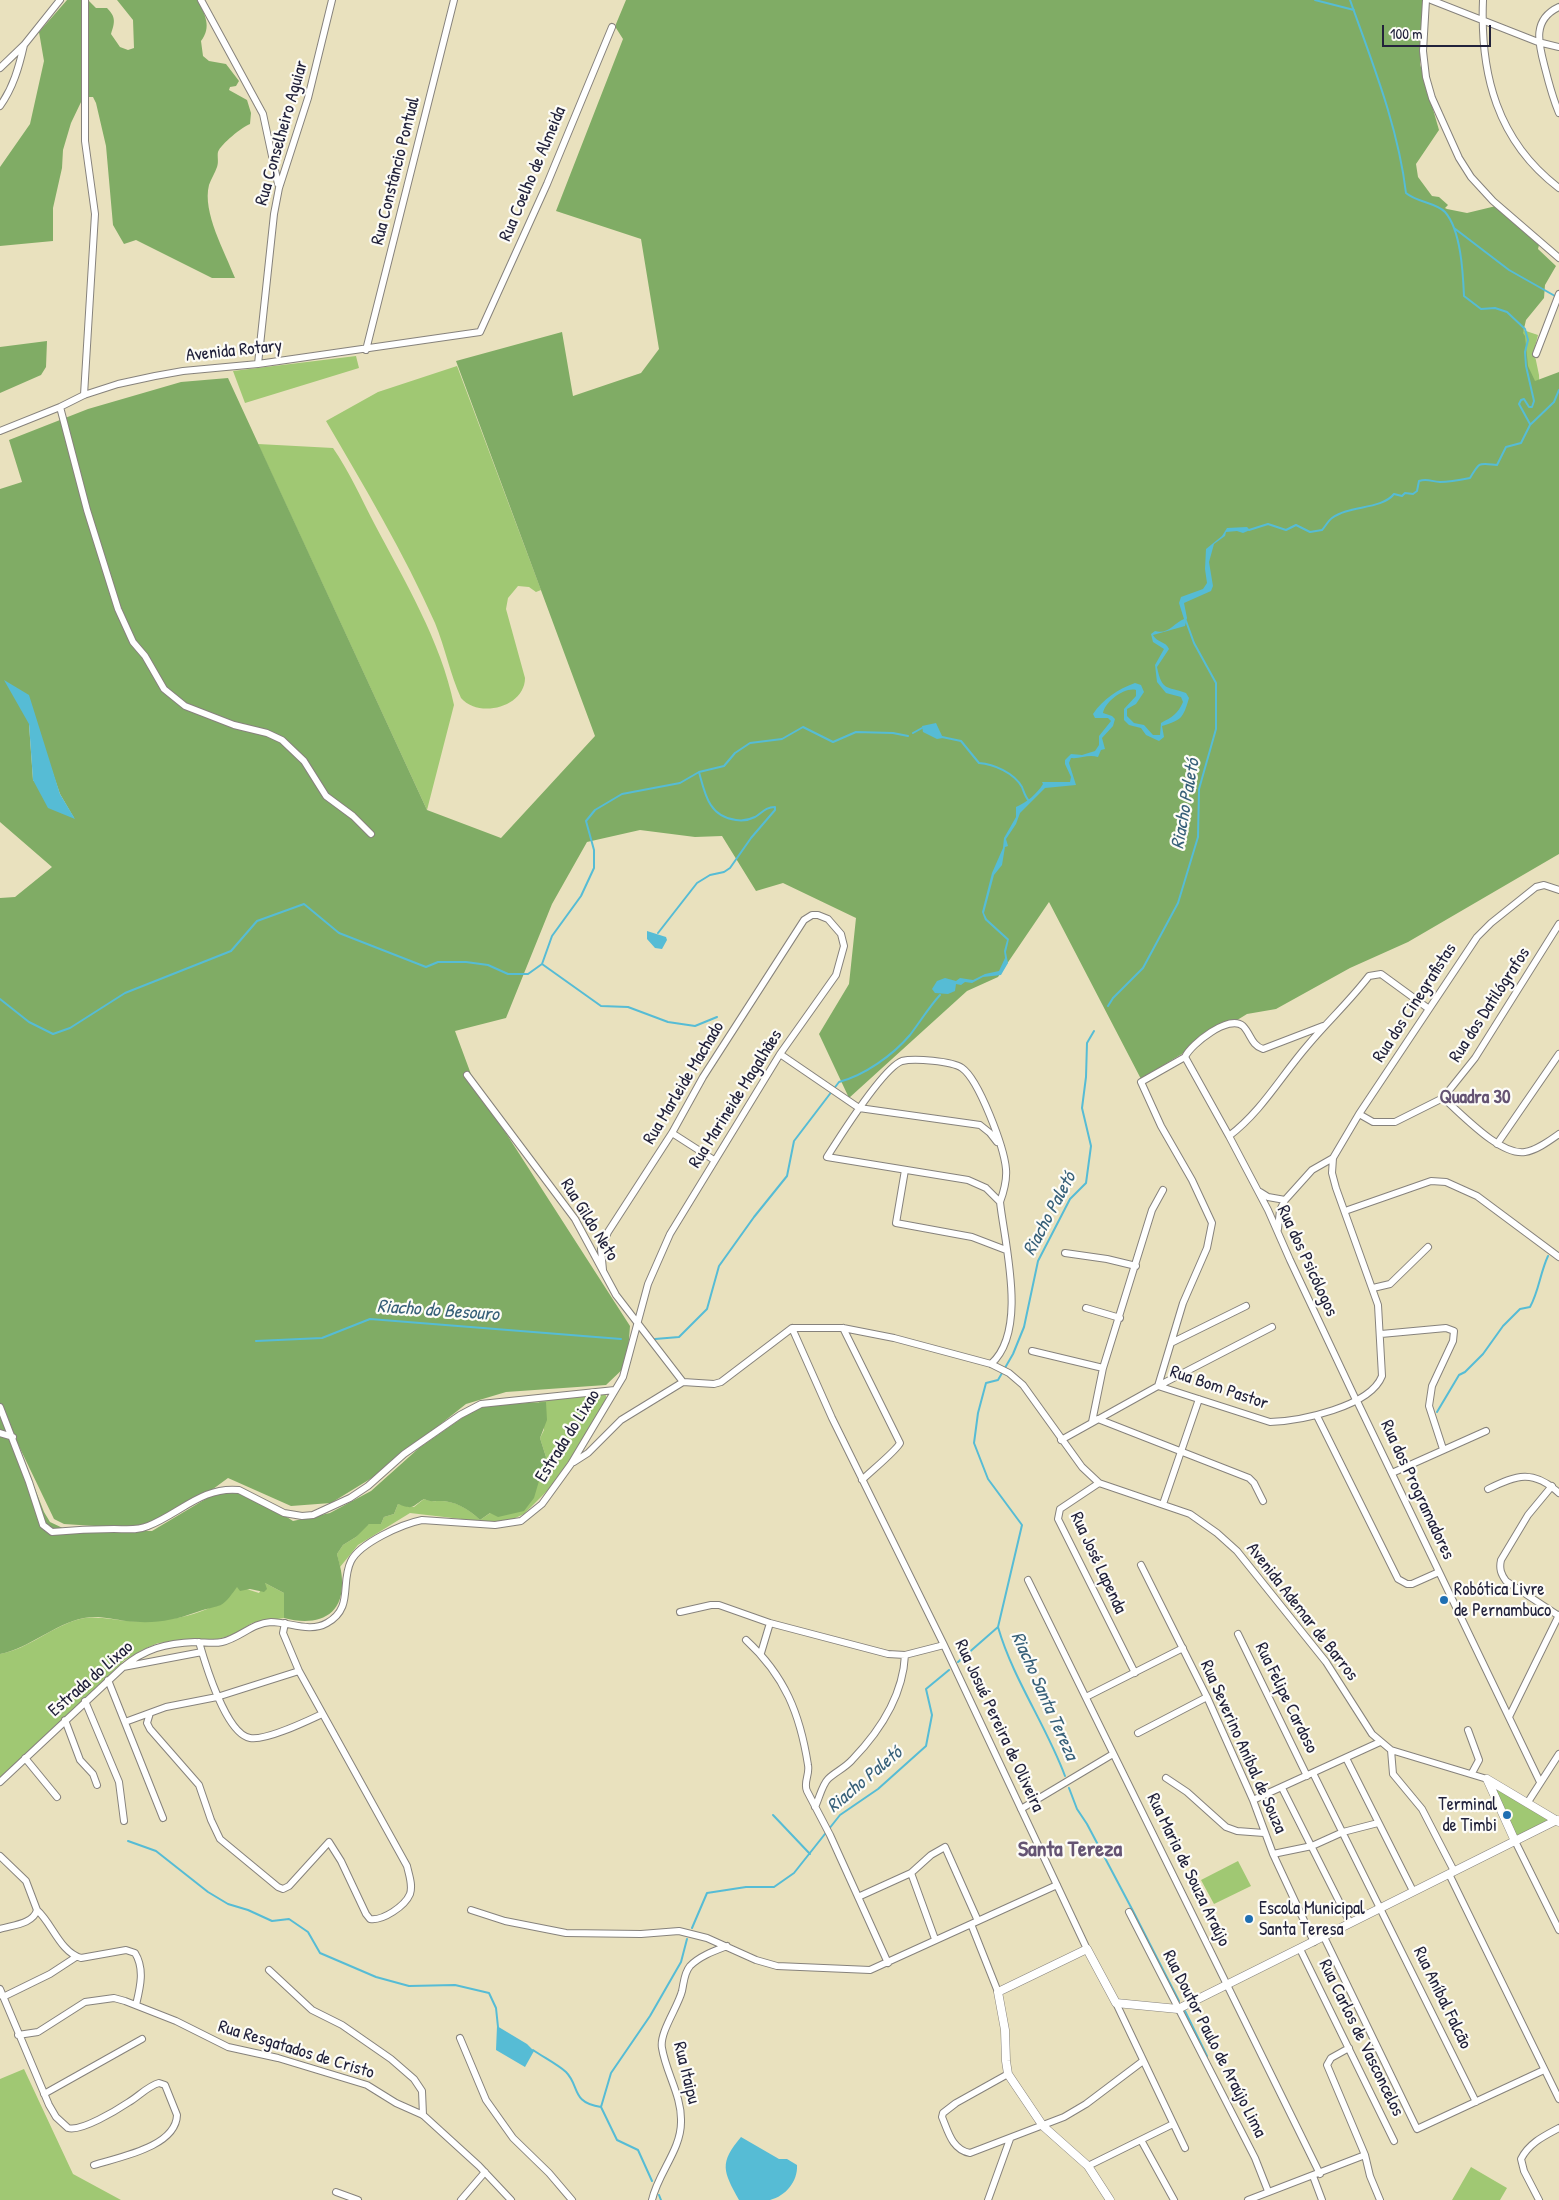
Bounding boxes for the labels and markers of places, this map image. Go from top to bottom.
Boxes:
place label: Robótica Livre de Pernambuco [1454,1579,1551,1622]
marker: Robótica Livre de Pernambuco [1438,1594,1450,1606]
place label: Terminal de Timbi [1438,1794,1497,1836]
marker: Terminal de Timbi [1501,1809,1513,1821]
place label: Escola Municipal Santa Teresa [1259,1898,1365,1940]
marker: Escola Municipal Santa Teresa [1243,1913,1255,1925]

